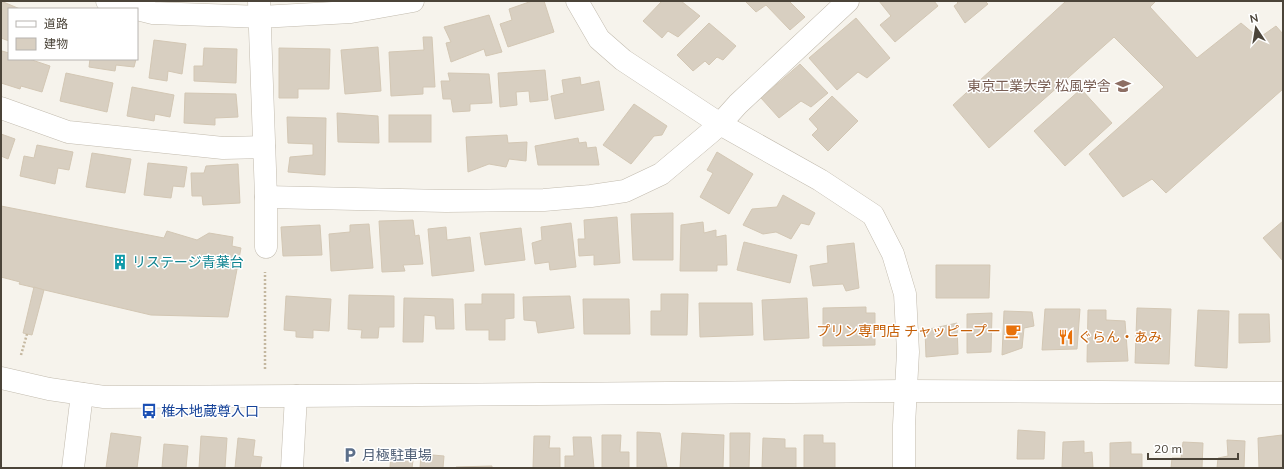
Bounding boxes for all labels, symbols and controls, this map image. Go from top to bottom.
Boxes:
legend [8,8,138,60]
north arrow [1236,8,1276,48]
text: N [1248,11,1259,26]
text: 道路 [44,16,68,31]
text: 建物 [44,36,68,51]
place label: 東京工業大学 松風学舎 [967,77,1111,95]
school or university icon: 東京工業大学 松風学舎 [1114,77,1132,95]
building icon: リステージ青葉台 [111,253,129,271]
place label: リステージ青葉台 [132,253,244,271]
place label: プリン専門店 チャッピープー [816,322,1001,340]
cafe icon: プリン専門店 チャッピープー [1004,322,1022,340]
restaurant icon: ぐらん・あみ [1057,328,1075,346]
place label: ぐらん・あみ [1078,328,1162,346]
bus stop icon: 椎木地蔵尊入口 [140,402,158,420]
place label: 椎木地蔵尊入口 [161,402,259,420]
scale bar [1148,435,1238,461]
text: 20 m [1154,441,1182,456]
parking icon: 月極駐車場 [341,446,359,464]
place label: 月極駐車場 [362,446,432,464]

